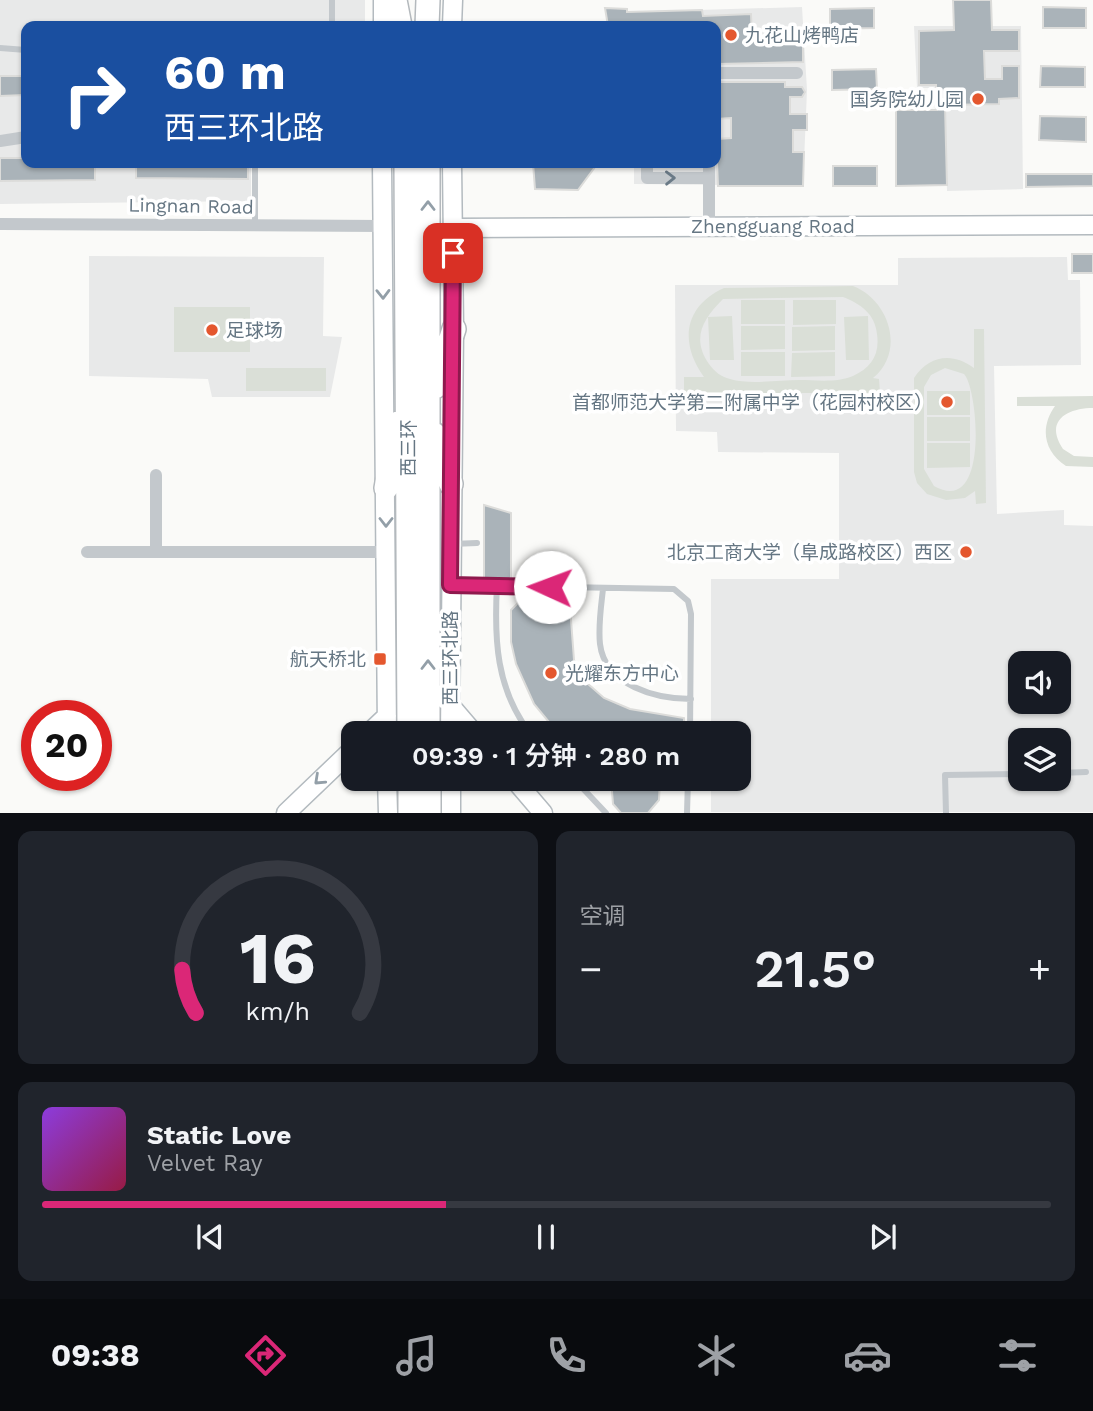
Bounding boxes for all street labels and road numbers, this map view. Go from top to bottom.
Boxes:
street label: Lingnan Road [128,193,254,219]
street label: Zhengguang Road [691,215,855,238]
street label: 西三环 [397,419,420,477]
street label: 西三环北路 [439,610,462,706]

